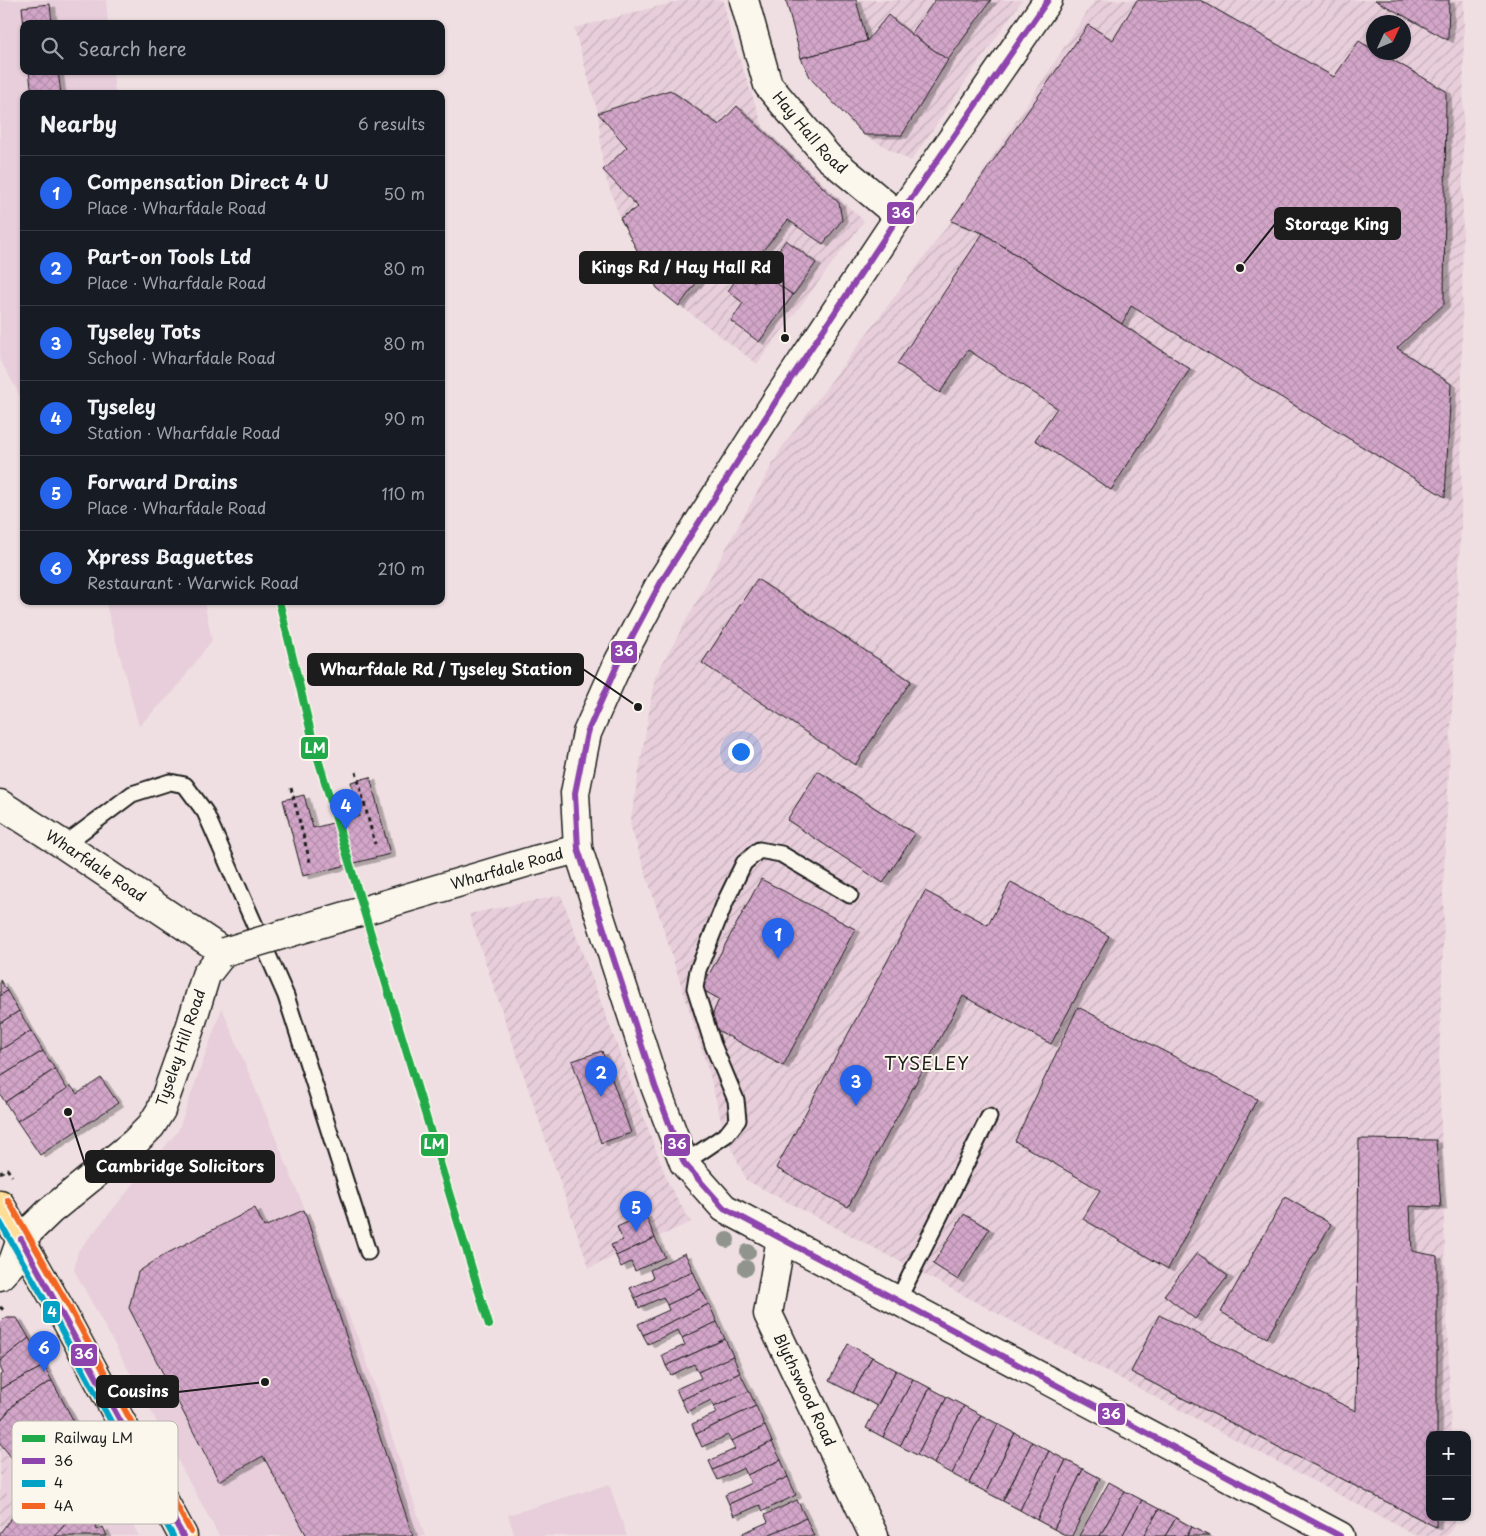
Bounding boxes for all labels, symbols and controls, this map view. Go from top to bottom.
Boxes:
north arrow [1366,15,1411,60]
search box [20,20,445,75]
icon: search [38,34,66,62]
text: Search here [78,34,187,62]
street label: Hay Hall Road [768,86,853,179]
text: Nearby [40,107,117,139]
text: 6 results [358,111,425,135]
text: Compensation Direct 4 U [87,167,329,195]
text: 1 [52,181,60,205]
text: 50 m [384,181,425,205]
text: Place · Wharfdale Road [87,195,266,219]
line badge: 36 [886,201,915,225]
text: 36 [891,202,911,223]
callout: Storage King [1275,208,1400,239]
text: Storage King [1285,211,1389,235]
text: Part-on Tools Ltd [87,242,251,270]
callout: Kings Rd / Hay Hall Rd [580,252,783,283]
text: Kings Rd / Hay Hall Rd [591,254,771,278]
text: 2 [50,256,62,280]
text: 80 m [383,256,425,280]
text: Place · Wharfdale Road [87,270,266,294]
text: Tyseley Tots [87,317,201,345]
text: 3 [51,331,61,355]
text: 80 m [383,331,425,355]
text: School · Wharfdale Road [87,345,276,369]
text: Tyseley [87,392,156,420]
text: 4 [51,406,61,430]
text: 90 m [384,406,425,430]
text: Station · Wharfdale Road [87,420,281,444]
text: Forward Drains [87,467,238,495]
text: 5 [51,481,61,505]
text: 110 m [382,481,425,505]
text: Place · Wharfdale Road [87,495,266,519]
text: Xpress Baguettes [87,542,253,570]
text: 6 [50,556,62,580]
text: 210 m [377,556,425,580]
text: Restaurant · Warwick Road [87,570,299,594]
line badge: 36 [610,640,638,664]
text: 36 [614,640,634,661]
callout: Wharfdale Rd / Tyseley Station [308,654,583,685]
text: Wharfdale Rd / Tyseley Station [320,656,572,680]
line badge: LM [300,736,329,760]
text: LM [304,737,326,758]
your location [728,739,754,765]
pin: 4 [330,789,362,830]
street label: Wharfdale Road [42,823,151,907]
street label: Wharfdale Road [447,840,566,895]
pin: 1 [762,918,794,959]
street label: Tyseley Hill Road [149,986,210,1109]
district label: TYSELEY [884,1049,970,1076]
pin: 2 [585,1056,617,1097]
pin: 3 [840,1065,872,1106]
line badge: LM [420,1133,449,1157]
text: LM [423,1133,445,1154]
line badge: 36 [663,1133,691,1157]
text: 36 [667,1133,687,1154]
callout: Cambridge Solicitors [86,1151,274,1182]
text: Cambridge Solicitors [96,1153,264,1177]
pin: 5 [620,1191,652,1232]
line badge: 4 [42,1300,61,1324]
text: 4 [47,1301,57,1322]
street label: Blythswood Road [769,1328,842,1450]
pin: 6 [28,1331,60,1372]
line badge: 36 [70,1343,98,1367]
text: 36 [74,1343,94,1364]
callout: Cousins [97,1376,178,1407]
text: Cousins [107,1378,169,1402]
line badge: 36 [1097,1402,1126,1426]
text: 36 [1101,1403,1121,1424]
legend [12,1421,178,1524]
text: Railway LM [54,1427,133,1448]
map controls [1426,1431,1471,1521]
button: + [1426,1431,1471,1476]
text: 36 [54,1450,73,1471]
text: 4 [54,1472,63,1493]
button: − [1426,1476,1471,1521]
text: 4A [54,1495,73,1516]

